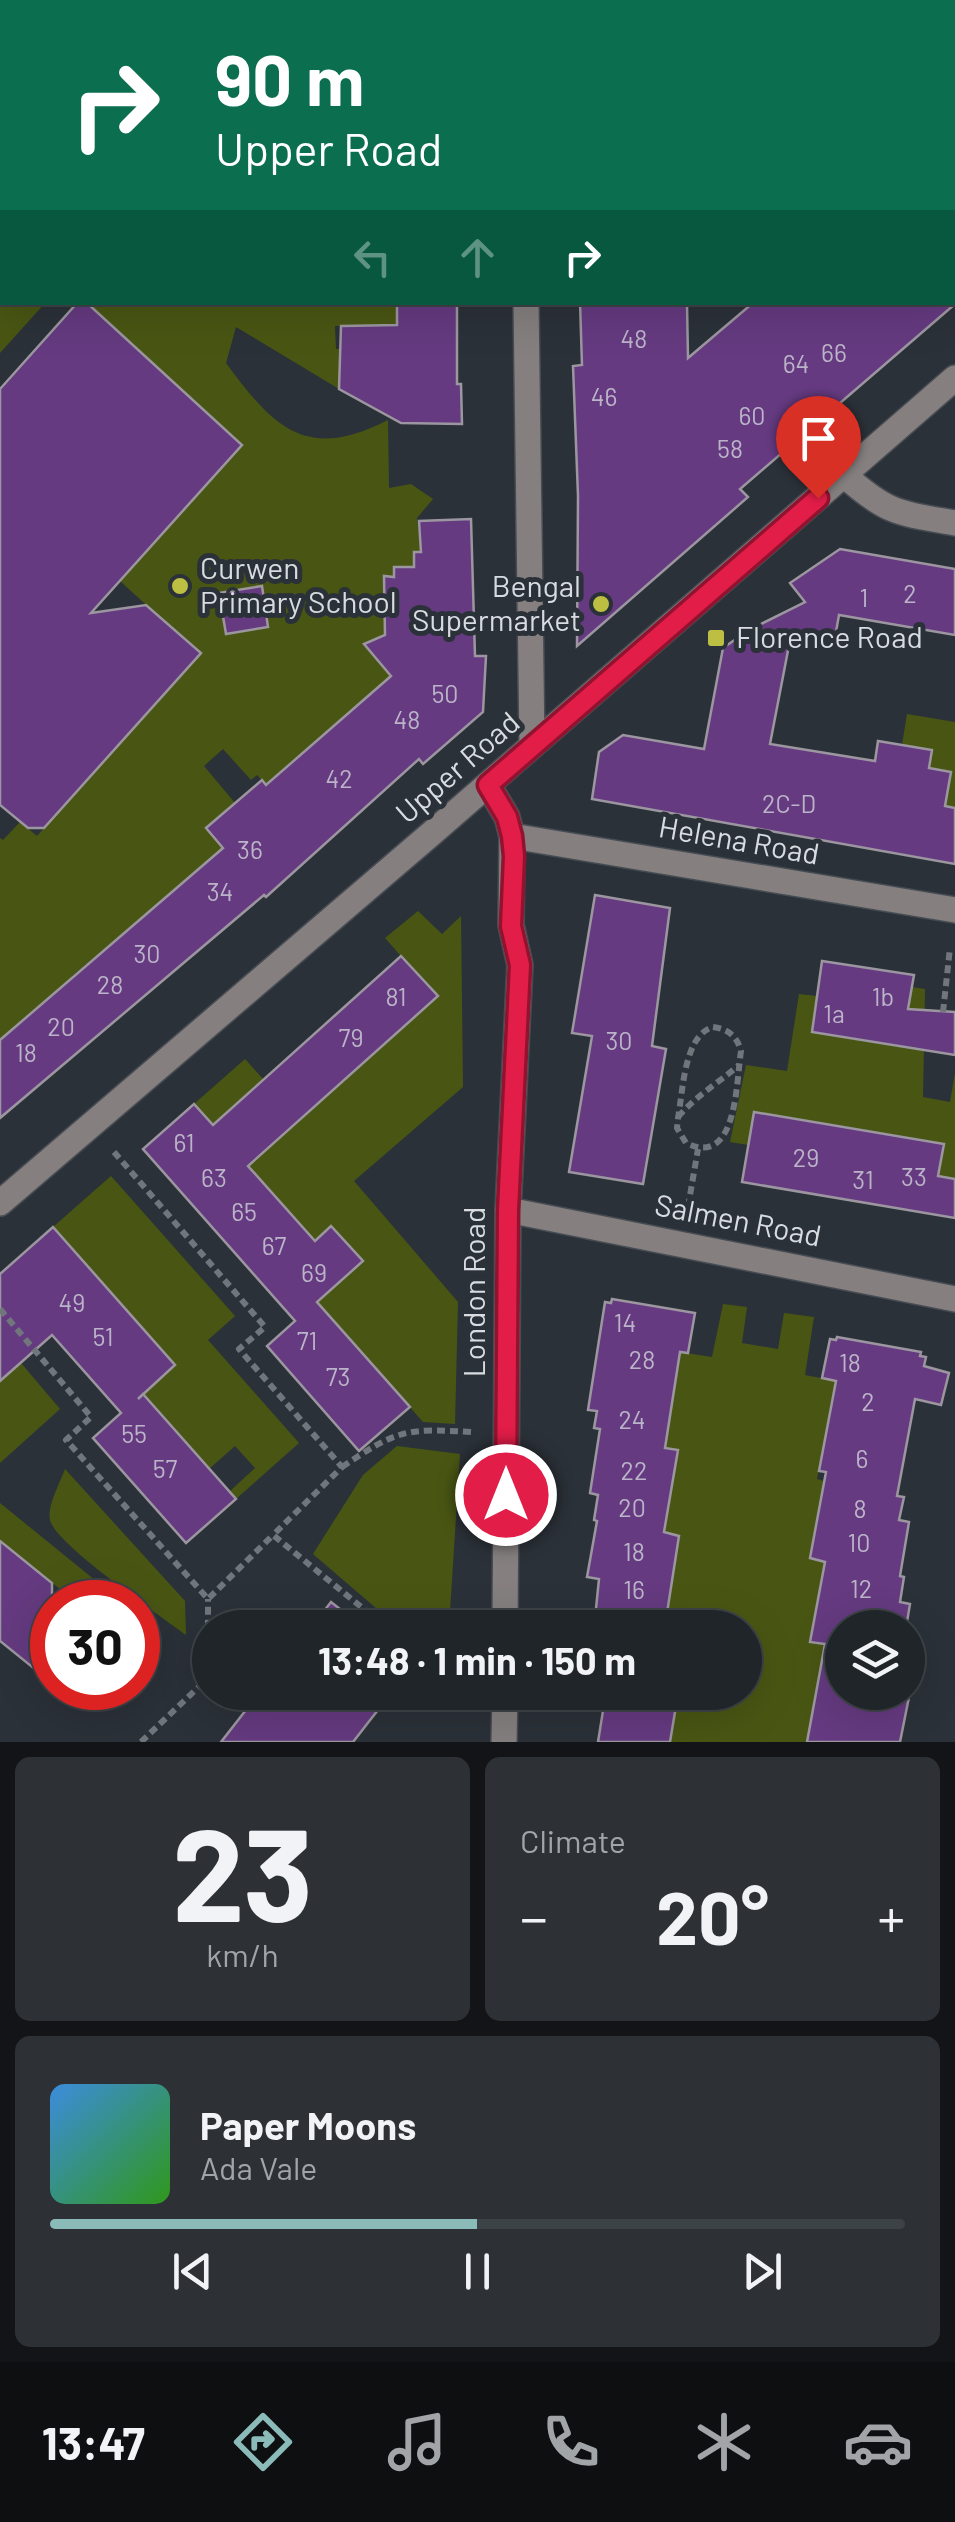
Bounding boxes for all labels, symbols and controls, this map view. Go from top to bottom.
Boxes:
text: 90 m [215,36,365,120]
icon: right [50,40,180,170]
text: Upper Road [215,121,442,175]
icon: left [345,230,400,285]
icon: ahead [450,230,505,285]
icon: right [555,230,610,285]
house number: 48 [621,323,647,353]
house number: 66 [821,337,847,367]
house number: 64 [783,348,809,378]
house number: 46 [591,381,617,411]
pin [776,396,861,499]
house number: 60 [738,400,766,430]
icon: arrive [791,411,846,466]
house number: 58 [717,433,743,463]
place label: Curwen Primary School [200,549,397,619]
place label: Bengal Supermarket [412,567,581,637]
marker: Curwen Primary School [169,575,191,597]
house number: 2 [903,578,917,608]
house number: 1 [860,582,868,612]
marker: Bengal Supermarket [590,593,612,615]
place label: Florence Road [736,618,923,654]
marker: Florence Road [705,627,727,649]
house number: 50 [432,678,458,708]
street label: Upper Road [388,703,526,830]
house number: 48 [394,704,420,734]
house number: 42 [325,763,353,793]
house number: 2C-D [762,788,816,818]
street label: Helena Road [656,807,822,871]
house number: 36 [237,834,263,864]
house number: 34 [207,876,233,906]
house number: 30 [133,938,161,968]
house number: 28 [97,969,123,999]
house number: 81 [385,981,407,1011]
house number: 1b [872,981,894,1011]
house number: 1a [823,998,845,1028]
house number: 20 [47,1011,75,1041]
house number: 79 [339,1022,363,1052]
house number: 30 [605,1025,633,1055]
house number: 18 [15,1037,37,1067]
house number: 61 [173,1127,195,1157]
house number: 29 [793,1142,819,1172]
house number: 33 [901,1161,927,1191]
house number: 63 [201,1162,227,1192]
house number: 31 [852,1164,874,1194]
street label: Salmen Road [652,1185,825,1253]
house number: 65 [231,1196,257,1226]
street label: London Road [455,1207,491,1377]
house number: 67 [262,1230,287,1260]
house number: 69 [301,1257,327,1287]
house number: 49 [59,1287,85,1317]
house number: 14 [614,1307,636,1337]
house number: 51 [93,1321,113,1351]
house number: 71 [297,1325,317,1355]
house number: 28 [629,1344,655,1374]
house number: 18 [839,1347,861,1377]
house number: 73 [326,1361,350,1391]
house number: 2 [861,1386,875,1416]
house number: 24 [618,1404,646,1434]
house number: 55 [121,1418,147,1448]
position arrow [454,1443,558,1547]
house number: 6 [856,1443,868,1473]
house number: 57 [153,1453,178,1483]
house number: 22 [621,1455,647,1485]
house number: 20 [618,1492,646,1522]
house number: 8 [853,1493,867,1523]
house number: 10 [848,1527,870,1557]
house number: 18 [623,1536,645,1566]
house number: 12 [850,1573,872,1603]
house number: 16 [623,1574,645,1604]
speed limit sign: 30 [30,1580,160,1710]
map controls [825,1610,925,1710]
button: layers [825,1610,925,1710]
text: 13:48 · 1 min · 150 m [318,1637,636,1683]
text: 23 [172,1792,313,1948]
text: Climate [520,1821,626,1859]
text: 20° [656,1870,769,1960]
text: − [520,1883,548,1949]
text: + [877,1883,905,1949]
text: km/h [206,1935,279,1973]
text: Paper Moons [200,2102,416,2148]
text: Ada Vale [200,2148,317,2186]
icon: previous [165,2244,220,2299]
icon: pause [450,2244,505,2299]
icon: next [735,2244,790,2299]
icon: directions [228,2407,298,2477]
icon: music [382,2407,452,2477]
icon: phone [536,2407,606,2477]
icon: climate [689,2407,759,2477]
icon: car [843,2407,913,2477]
text: 13:47 [42,2415,145,2469]

